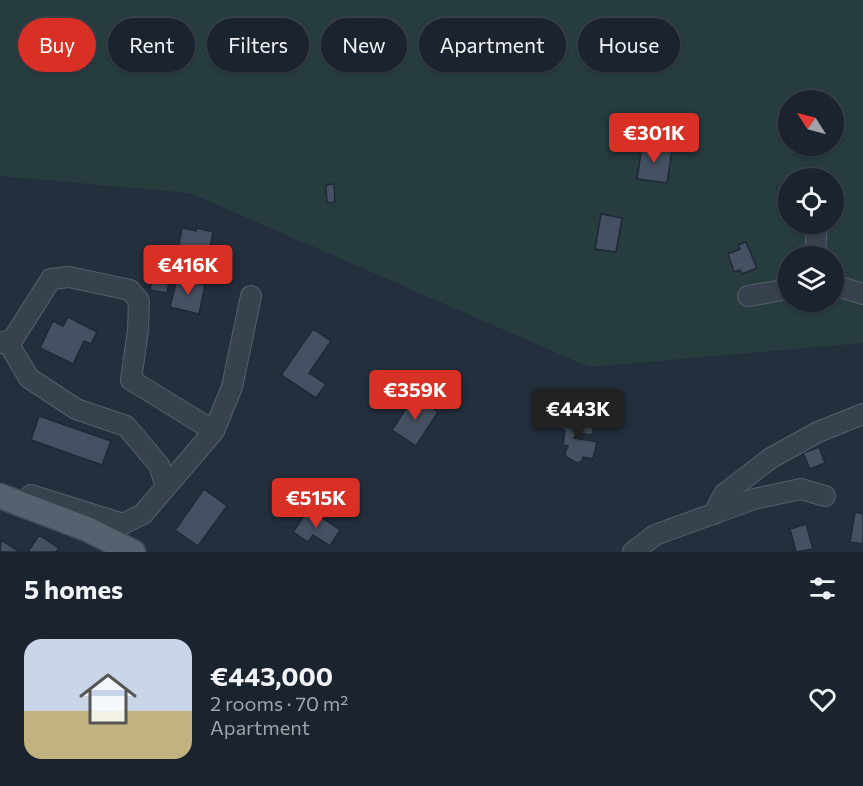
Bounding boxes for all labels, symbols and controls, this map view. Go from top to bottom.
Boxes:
chip: Buy [18,18,96,72]
chip: Rent [108,18,195,72]
chip: Filters [207,18,309,72]
chip: New [321,18,407,72]
chip: Apartment [419,18,566,72]
chip: House [578,18,680,72]
north arrow [778,90,844,156]
map controls [778,90,844,312]
pin: €301K [612,113,696,164]
text: €301K [623,120,685,144]
button: locate [778,168,844,234]
pin: €416K [146,245,230,296]
button: layers [778,246,844,312]
text: €416K [157,252,219,276]
pin: €359K [373,370,457,421]
text: €359K [383,377,447,401]
pin: €443K [536,389,620,440]
text: €443K [546,396,610,420]
pin: €515K [274,478,358,529]
text: €515K [286,485,346,509]
icon: filters [806,572,839,605]
text: 5 homes [24,573,123,604]
text: €443,000 [210,660,333,691]
icon: home [72,663,144,735]
icon: heart [806,683,839,716]
text: 2 rooms · 70 m² [210,691,348,715]
text: Apartment [210,715,310,739]

